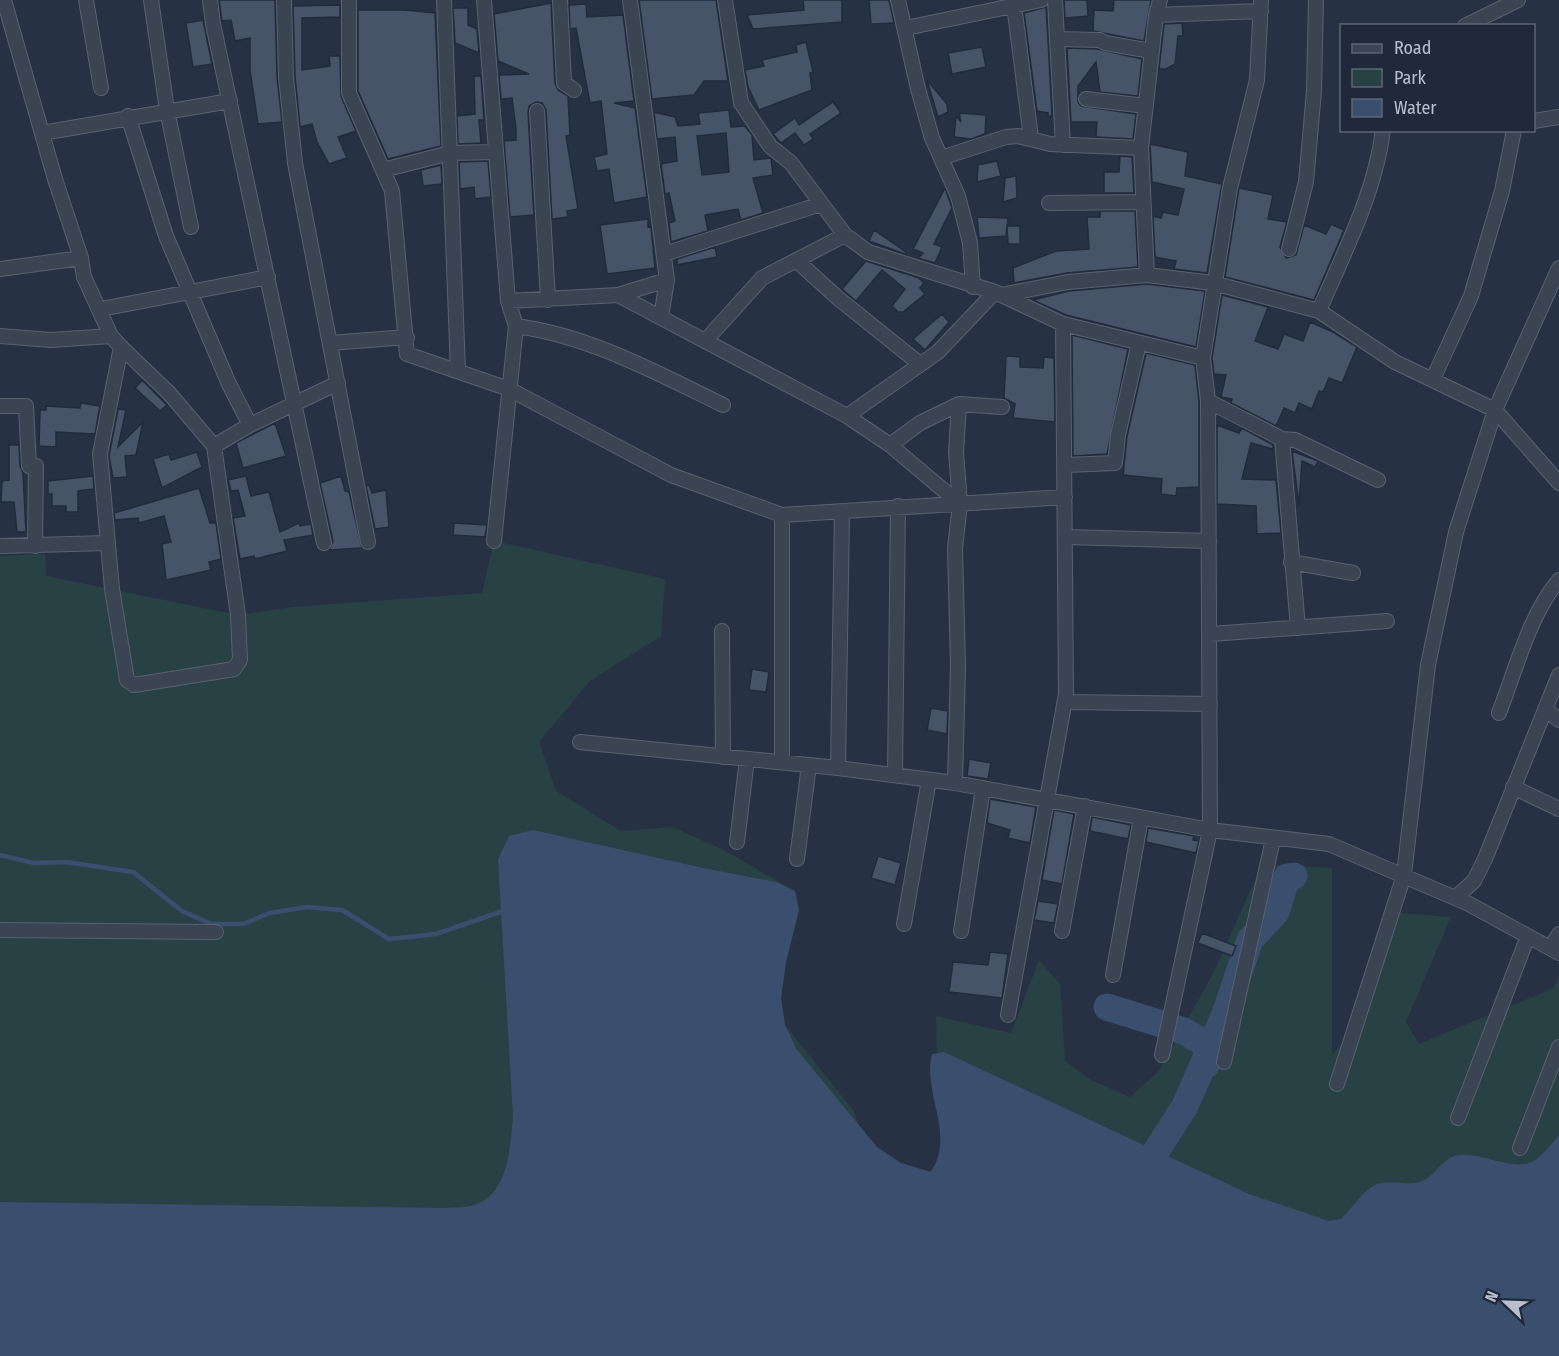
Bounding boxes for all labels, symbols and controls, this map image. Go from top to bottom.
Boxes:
legend [1340,24,1535,132]
text: Road [1394,37,1431,59]
text: Park [1394,67,1427,89]
text: Water [1394,97,1437,119]
north arrow [1475,1272,1535,1332]
text: N [1481,1288,1502,1304]

